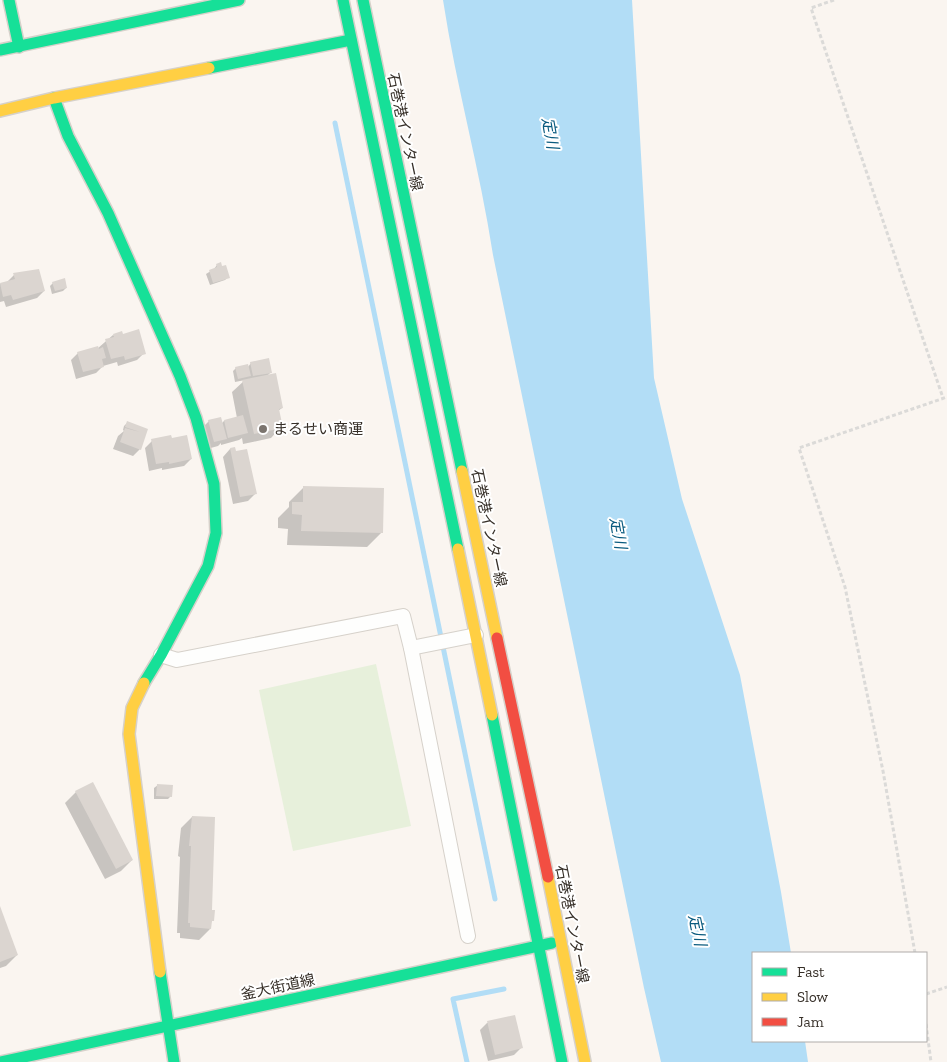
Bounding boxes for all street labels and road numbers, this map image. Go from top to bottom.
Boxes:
street label: 石巻港インター線 [384,71,426,193]
street label: 石巻港インター線 [468,467,510,589]
street label: 石巻港インター線 [552,863,592,985]
street label: 釜大街道線 [239,970,317,1004]

